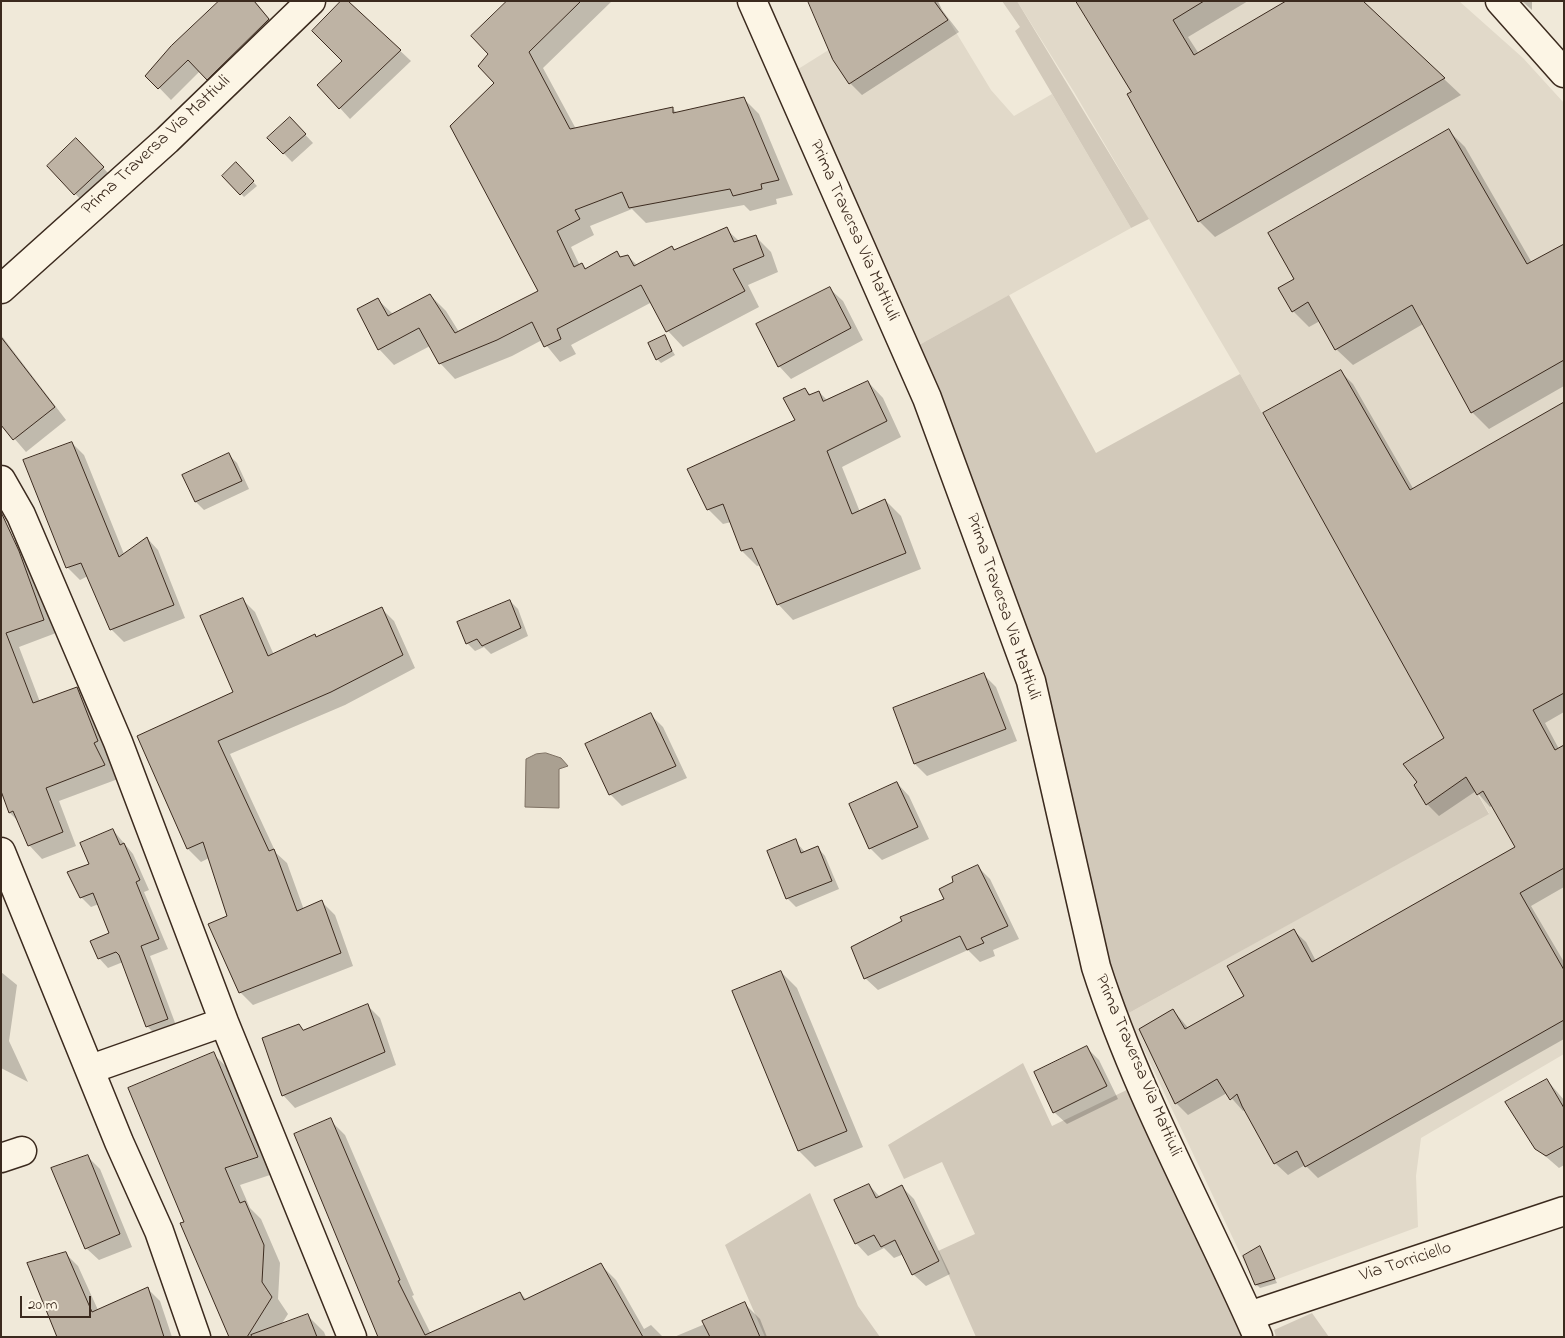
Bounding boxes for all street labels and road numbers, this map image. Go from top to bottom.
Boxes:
street label: Prima Traversa Via Mattiuli [78,71,236,221]
street label: Prima Traversa Via Mattiuli [803,137,903,325]
street label: Prima Traversa Via Mattiuli [960,511,1044,703]
street label: Prima Traversa Via Mattiuli [1089,972,1185,1160]
street label: Via Torriciello [1358,1238,1454,1288]

